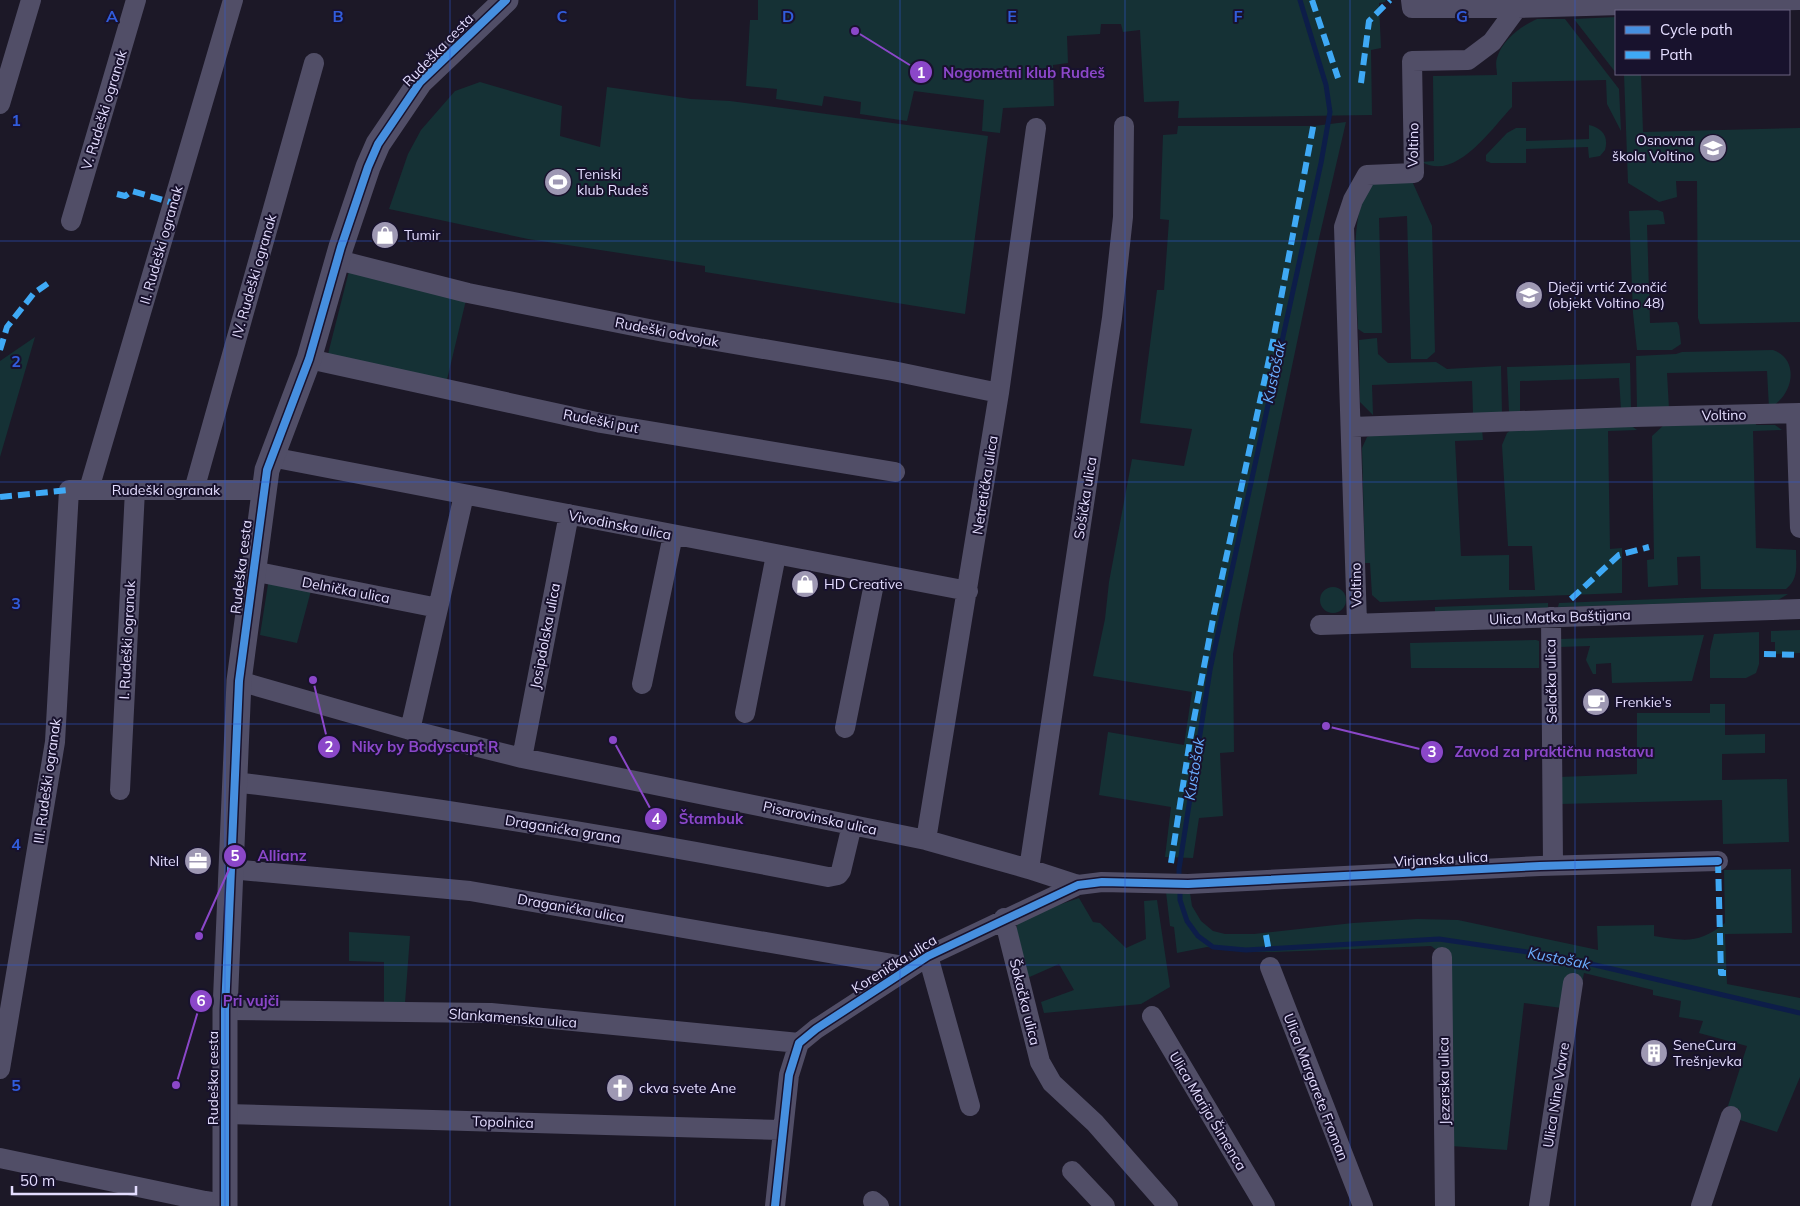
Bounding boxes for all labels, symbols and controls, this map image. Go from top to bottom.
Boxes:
text: A [106,6,118,26]
text: B [332,6,344,26]
text: C [557,6,568,26]
text: D [782,6,794,26]
text: E [1007,6,1017,26]
text: F [1233,6,1243,26]
text: G [1456,6,1468,26]
street label: Rudeška cesta [399,10,477,90]
legend [1615,10,1790,75]
text: Cycle path [1660,20,1733,39]
text: Path [1660,45,1692,64]
street label: V. Rudeški ogranak [77,47,131,172]
callout: Nogometni klub Rudeš [909,57,1115,87]
text: 1 [916,63,926,82]
text: Nogometni klub Rudeš [943,63,1105,82]
text: 1 [11,110,21,130]
street label: Voltino [1404,122,1422,168]
place label: Osnovna škola Voltino [1612,131,1694,165]
school or university icon: Osnovna škola Voltino [1698,133,1728,163]
place label: Teniski klub Rudeš [577,165,648,199]
sports icon: Teniski klub Rudeš [543,167,573,197]
street label: II. Rudeški ogranak [135,183,187,306]
street label: IV. Rudeški ogranak [228,211,281,340]
shop icon: Tumir [370,220,400,250]
place label: Tumir [404,226,441,244]
place label: Dječji vrtić Zvončić (objekt Voltino 48) [1548,278,1667,312]
school or university icon: Dječji vrtić Zvončić (objekt Voltino 48) [1514,280,1544,310]
street label: Rudeški odvojak [613,313,721,351]
water label: Kustošak [1258,338,1290,405]
text: 2 [11,351,21,371]
street label: Rudeški put [562,405,640,437]
street label: Voltino [1701,406,1747,424]
street label: Netretička ulica [968,434,1002,536]
street label: Sošička ulica [1070,456,1100,540]
street label: Rudeški ogranak [112,481,221,499]
street label: Vivodinska ulica [567,506,673,544]
street label: Rudeška cesta [226,519,256,615]
street label: Voltino [1347,562,1365,608]
shop icon: HD Creative [790,569,820,599]
street label: Delnička ulica [301,573,391,607]
place label: HD Creative [824,575,903,593]
street label: I. Rudeški ogranak [115,579,139,700]
street label: Josipdolska ulica [526,582,564,690]
text: 3 [11,593,21,613]
street label: Ulica Matka Baštijana [1489,606,1631,628]
street label: Selačka ulica [1541,639,1561,723]
cafe icon: Frenkie's [1581,687,1611,717]
place label: Frenkie's [1615,693,1672,711]
street label: III. Rudeški ogranak [29,716,65,845]
callout: Niky by Bodyscupt R [317,732,509,762]
water label: Kustošak [1180,735,1209,802]
text: 2 [324,737,334,756]
text: Niky by Bodyscupt R [351,737,499,756]
callout: Zavod za praktičnu nastavu [1419,737,1664,767]
text: 3 [1427,742,1437,761]
text: Zavod za praktičnu nastavu [1454,742,1654,761]
street label: Pisarovinska ulica [761,797,879,839]
callout: Štambuk [644,804,753,834]
text: 4 [651,809,661,828]
text: Štambuk [679,809,744,828]
street label: Draganićka grana [504,811,622,847]
text: 4 [11,834,21,854]
callout: Allianz [223,841,317,871]
office icon: Nitel [183,846,213,876]
text: 5 [230,846,240,865]
text: Allianz [257,846,307,865]
street label: Virjanska ulica [1393,848,1489,870]
place label: Nitel [149,852,179,870]
street label: Draganićka ulica [516,890,626,926]
street label: Korenička ulica [848,931,940,997]
water label: Kustošak [1526,943,1593,974]
street label: Šokačka ulica [1006,957,1044,1047]
callout: Pri vujči [188,986,289,1016]
text: 6 [196,991,206,1010]
text: Pri vujči [223,991,279,1010]
street label: Slankamenska ulica [448,1005,578,1031]
street label: Ulica Margarete Froman [1280,1011,1352,1163]
street label: Rudeška cesta [204,1031,222,1125]
place label: SeneCura Trešnjevka [1673,1036,1742,1070]
street label: Jezerska ulica [1434,1037,1454,1125]
building icon: SeneCura Trešnjevka [1639,1038,1669,1068]
street label: Ulica Nine Vavre [1539,1041,1573,1149]
street label: Ulica Marija Šimenca [1165,1048,1251,1174]
church icon: ckva svete Ane [605,1073,635,1103]
text: 5 [11,1075,21,1095]
place label: ckva svete Ane [639,1079,736,1097]
street label: Topolnica [472,1112,534,1132]
scale bar [12,1164,136,1196]
text: 50 m [20,1171,55,1190]

